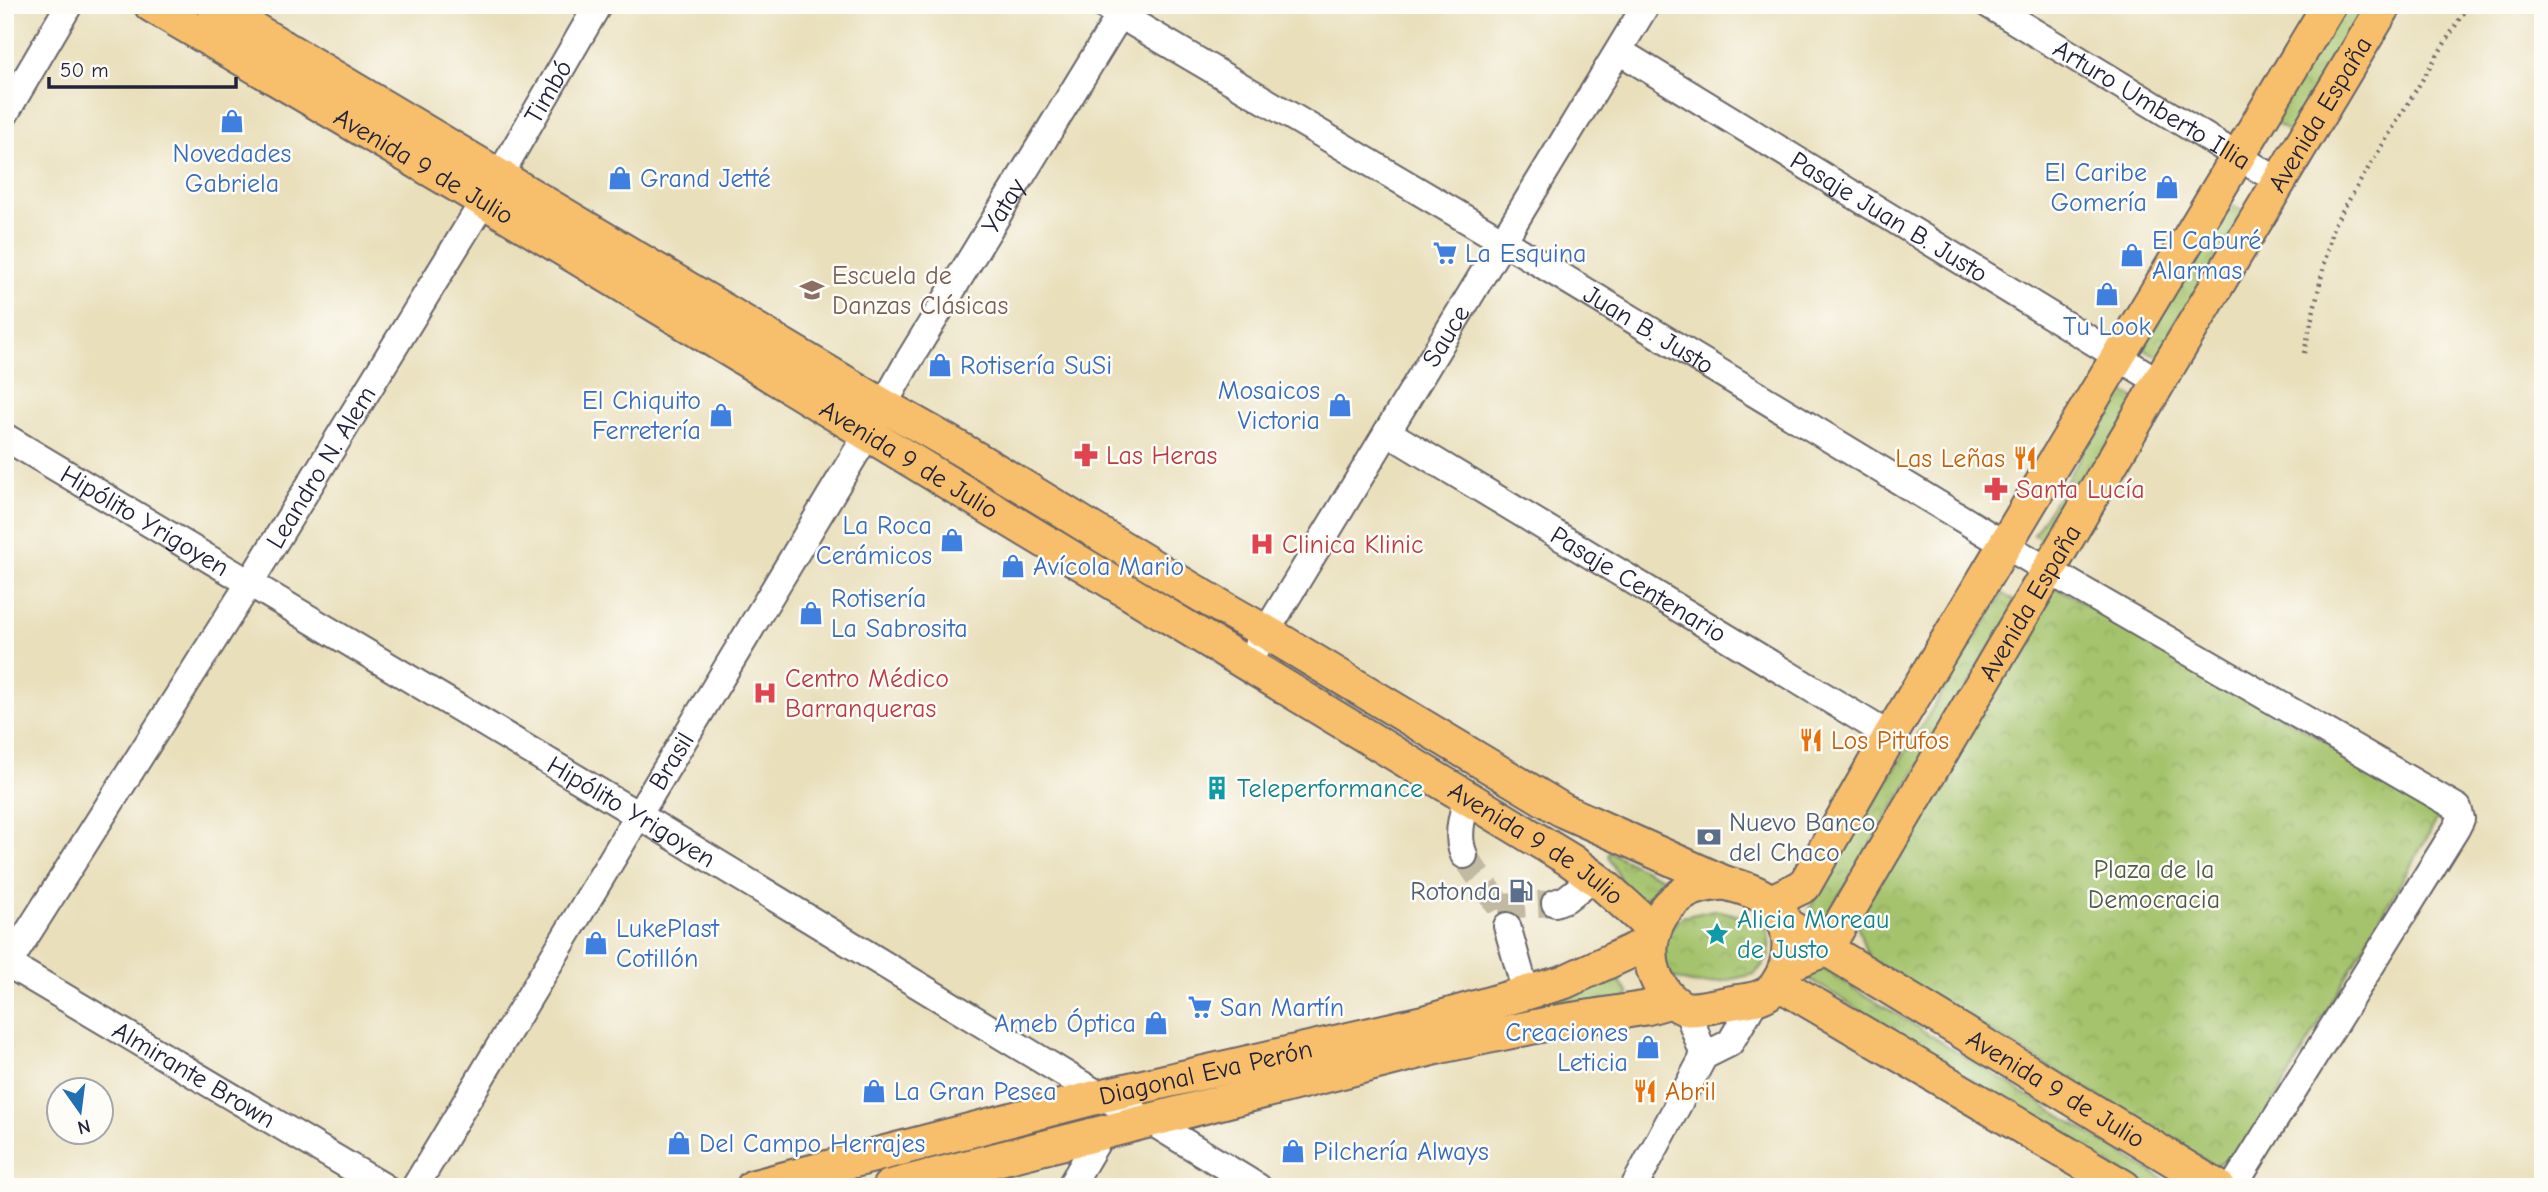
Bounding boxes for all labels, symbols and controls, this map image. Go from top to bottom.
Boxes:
street label: Avenida España [2262,31,2379,198]
street label: Arturo Umberto Illia [2048,34,2256,176]
scale bar [49,46,236,90]
street label: Timbó [519,55,579,129]
text: 50 m [60,58,109,82]
street label: Avenida 9 de Julio [328,102,519,231]
shop icon: Novedades Gabriela [218,107,246,135]
place label: Novedades Gabriela [173,139,291,199]
street label: Pasaje Juan B. Justo [1785,146,1993,289]
place label: El Caribe Gomería [2044,158,2147,218]
shop icon: Grand Jetté [606,164,634,192]
place label: Grand Jetté [640,164,771,194]
street label: Yatay [976,173,1032,239]
shop icon: El Caribe Gomería [2153,173,2181,201]
place label: El Caburé Alarmas [2152,226,2261,286]
supermarket icon: La Esquina [1431,239,1459,267]
place label: La Esquina [1465,239,1586,269]
shop icon: El Caburé Alarmas [2118,241,2146,269]
place label: Escuela de Danzas Clásicas [832,261,1008,321]
school or university icon: Escuela de Danzas Clásicas [798,276,826,304]
street label: Juan B. Justo [1578,279,1719,381]
shop icon: Tu Look [2093,280,2121,308]
street label: Sauce [1416,300,1477,373]
place label: Tu Look [2063,312,2152,342]
shop icon: Rotisería SuSi [926,351,954,379]
place label: Rotisería SuSi [960,351,1112,381]
place label: Mosaicos Victoria [1218,376,1320,436]
street label: Leandro N. Alem [260,381,383,554]
place label: El Chiquito Ferretería [582,386,701,446]
shop icon: Mosaicos Victoria [1326,391,1354,419]
street label: Avenida 9 de Julio [814,394,1004,526]
shop icon: El Chiquito Ferretería [707,401,735,429]
pharmacy icon: Las Heras [1072,441,1100,469]
place label: Las Heras [1106,441,1217,471]
place label: Las Leñas [1895,444,2005,474]
restaurant icon: Las Leñas [2011,444,2039,472]
street label: Hipólito Yrigoyen [55,460,234,583]
pharmacy icon: Santa Lucía [1982,475,2010,503]
place label: Santa Lucía [2016,475,2145,505]
place label: La Roca Cerámicos [816,511,932,571]
street label: Avenida España [1973,519,2088,687]
street label: Pasaje Centenario [1545,520,1731,649]
shop icon: La Roca Cerámicos [938,526,966,554]
hospital icon: Clinica Klinic [1248,530,1276,558]
place label: Clinica Klinic [1282,530,1423,560]
shop icon: Avícola Mario [999,552,1027,580]
place label: Avícola Mario [1033,552,1184,582]
place label: Rotisería La Sabrosita [831,584,968,644]
shop icon: Rotisería La Sabrosita [797,599,825,627]
place label: Centro Médico Barranqueras [785,664,949,724]
hospital icon: Centro Médico Barranqueras [751,679,779,707]
restaurant icon: Los Pitufos [1797,726,1825,754]
place label: Los Pitufos [1831,726,1949,756]
street label: Brasil [643,727,701,796]
street label: Hipólito Yrigoyen [542,750,721,874]
building icon: Teleperformance [1203,774,1231,802]
place label: Teleperformance [1237,774,1423,804]
street label: Avenida 9 de Julio [1443,776,1629,912]
place label: Nuevo Banco del Chaco [1729,808,1875,868]
bank icon: Nuevo Banco del Chaco [1695,823,1723,851]
park label: Plaza de la Democracia [2088,855,2220,915]
place label: Rotonda [1410,877,1501,907]
fuel station icon: Rotonda [1507,877,1535,905]
place label: Alicia Moreau de Justo [1737,905,1889,965]
place label: LukePlast Cotillón [616,914,721,974]
place icon: Alicia Moreau de Justo [1703,920,1731,948]
shop icon: LukePlast Cotillón [582,929,610,957]
supermarket icon: San Martín [1186,993,1214,1021]
place label: San Martín [1220,993,1344,1023]
place label: Ameb Óptica [994,1008,1136,1039]
shop icon: Ameb Óptica [1142,1009,1170,1037]
street label: Almirante Brown [107,1015,280,1135]
place label: Creaciones Leticia [1505,1018,1628,1078]
street label: Avenida 9 de Julio [1961,1024,2150,1155]
shop icon: Creaciones Leticia [1634,1033,1662,1061]
street label: Diagonal Eva Perón [1096,1034,1315,1112]
north arrow [46,1076,116,1146]
shop icon: La Gran Pesca [860,1077,888,1105]
place label: La Gran Pesca [894,1077,1057,1107]
restaurant icon: Abril [1631,1077,1659,1105]
place label: Abril [1665,1077,1716,1107]
text: N [75,1114,93,1139]
shop icon: Del Campo Herrajes [665,1129,693,1157]
place label: Del Campo Herrajes [699,1129,925,1159]
shop icon: Pilchería Always [1279,1137,1307,1165]
place label: Pilchería Always [1313,1137,1489,1167]

